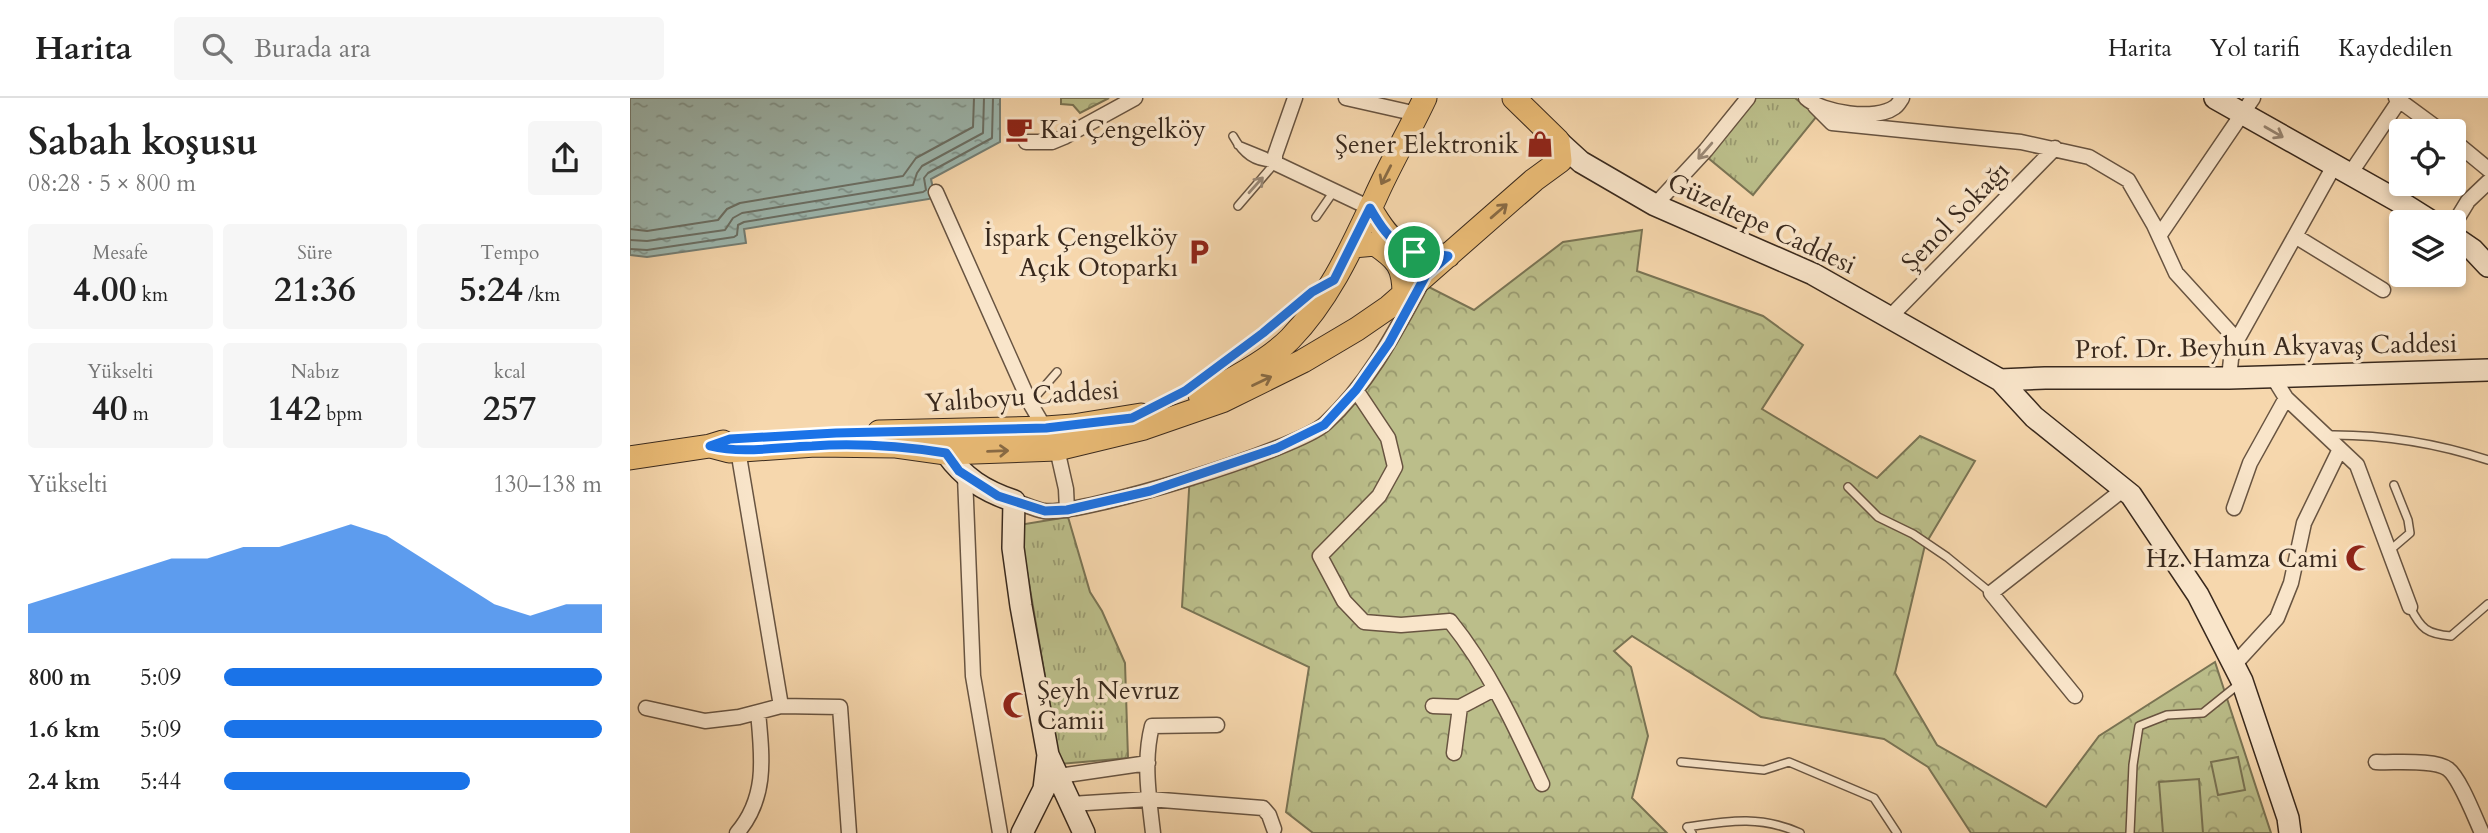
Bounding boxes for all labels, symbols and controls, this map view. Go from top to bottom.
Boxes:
search box [174,17,664,80]
text: Harita [35,26,132,71]
icon: search [198,29,236,67]
text: Burada ara [254,31,371,66]
text: Harita [2108,32,2172,65]
text: Yol tarifi [2210,32,2300,65]
text: Kaydedilen [2338,32,2453,65]
place label: Kai Çengelköy [1040,112,1206,147]
cafe icon: Kai Çengelköy [1004,114,1034,144]
text: Sabah koşusu [28,116,258,168]
map controls [2389,119,2466,287]
button: locate [2389,119,2466,196]
button: share [528,121,602,195]
one-way arrow [2263,125,2283,139]
place label: Şener Elektronik [1335,127,1519,162]
shop icon: Şener Elektronik [1525,129,1555,159]
one-way arrow [1697,141,1713,159]
street label: Şenol Sokağı [1894,153,2017,279]
one-way arrow [1379,164,1393,185]
street label: Güzeltepe Caddesi [1662,164,1862,282]
text: 08:28 · 5 × 800 m [28,168,196,199]
one-way arrow [1248,177,1265,194]
one-way arrow [1490,203,1508,219]
button: layers [2389,210,2466,287]
place label: İspark Çengelköy Açık Otoparkı [984,220,1178,285]
pin [1384,222,1444,282]
icon: arrive [1395,233,1433,271]
parking icon: İspark Çengelköy Açık Otoparkı [1184,237,1214,267]
text: Mesafe [93,240,148,266]
text: Süre [297,240,333,266]
text: Tempo [480,240,539,266]
text: 4.00 [73,266,137,314]
text: 21:36 [274,266,356,314]
text: 5:24 [459,266,523,314]
text: km [137,282,168,308]
text: /km [523,282,560,308]
street label: Prof. Dr. Beyhun Akyavaş Caddesi [2075,326,2457,367]
text: Yükselti [87,359,153,385]
text: Nabız [291,359,339,385]
text: kcal [494,359,526,385]
street label: Yalıboyu Caddesi [924,372,1120,421]
one-way arrow [1251,373,1272,387]
text: 40 [92,385,128,433]
text: 142 [267,385,321,433]
text: 257 [483,385,537,433]
text: m [128,401,149,427]
text: bpm [321,401,363,427]
one-way arrow [986,445,1009,458]
text: Yükselti [28,469,108,500]
text: 130–138 m [493,469,602,500]
place label: Hz. Hamza Cami [2146,541,2338,576]
mosque icon: Hz. Hamza Cami [2344,543,2374,573]
text: 800 m [28,662,91,693]
text: 5:09 [140,662,181,693]
place label: Şeyh Nevruz Camii [1037,673,1180,738]
mosque icon: Şeyh Nevruz Camii [1001,690,1031,720]
text: 1.6 km [28,714,100,745]
text: 5:09 [140,714,181,745]
text: 2.4 km [28,766,100,797]
text: 5:44 [140,766,181,797]

